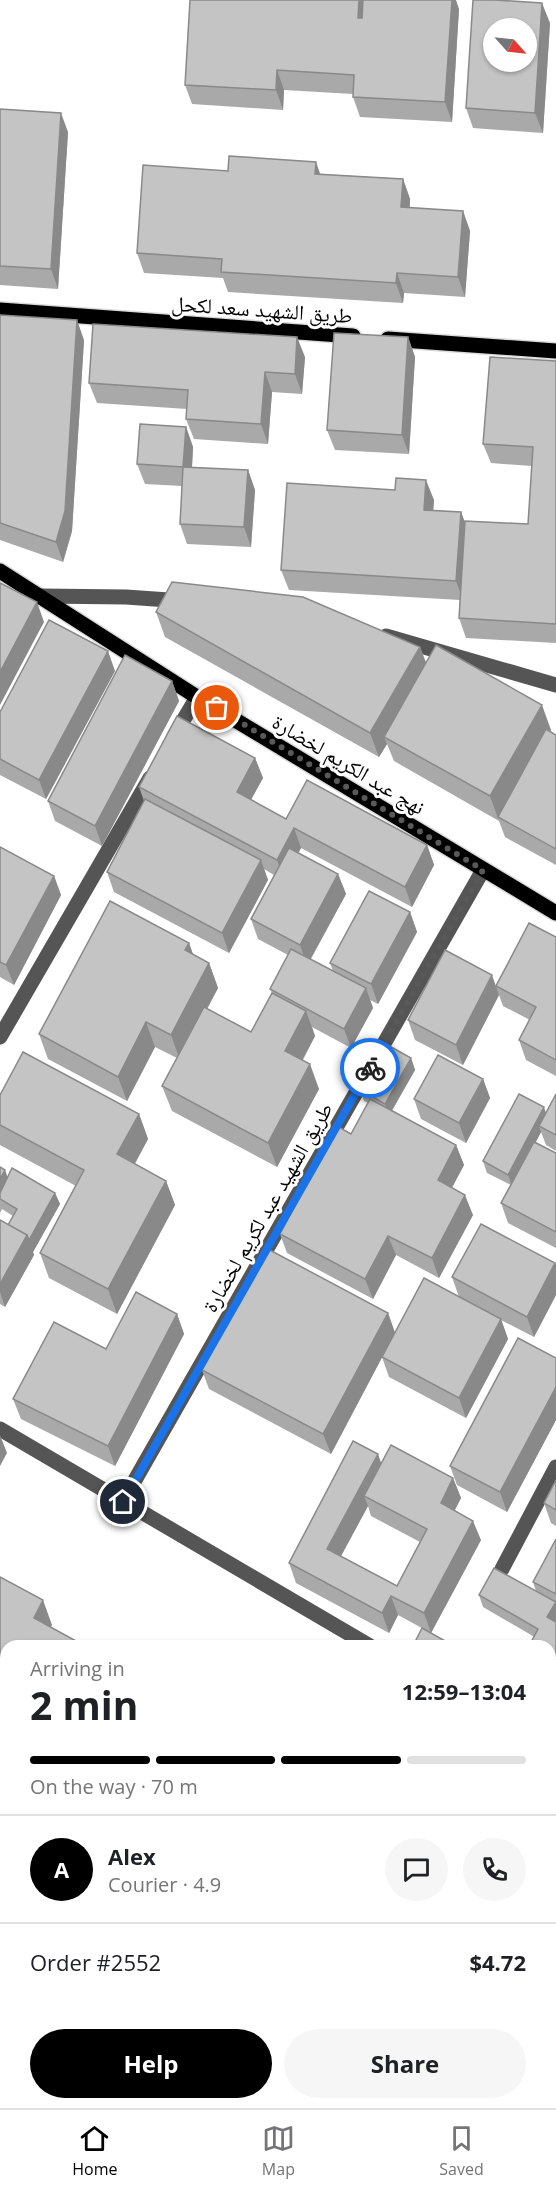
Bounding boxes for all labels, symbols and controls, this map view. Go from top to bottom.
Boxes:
north arrow [483,18,537,72]
map controls [483,18,537,72]
street label: طريق الشهيد سعد لكحل [171,289,353,329]
pin [191,682,242,733]
icon: bag [200,691,233,724]
street label: نهج عبد الكريم لخضارة [267,707,431,822]
courier [340,1038,400,1098]
icon: bike [354,1052,387,1085]
street label: طريق الشهيد عبد لكريم لخضارة [195,1097,340,1318]
pin [97,1476,148,1527]
icon: home [106,1485,139,1518]
text: Arriving in [30,1655,125,1682]
text: 12:59–13:04 [402,1676,526,1706]
text: 2 min [30,1678,138,1731]
text: On the way · 70 m [30,1773,198,1800]
button: chat [385,1838,448,1901]
button: phone [463,1838,526,1901]
text: Alex [108,1841,156,1871]
text: A [54,1854,69,1884]
text: Courier · 4.9 [108,1871,221,1898]
text: Order #2552 [30,1947,161,1977]
text: $4.72 [469,1947,526,1977]
button: Help [30,2029,272,2098]
button: Share [284,2029,526,2098]
tab: Home [72,2122,117,2180]
tab: Map [262,2122,295,2180]
tab: Saved [439,2122,484,2180]

